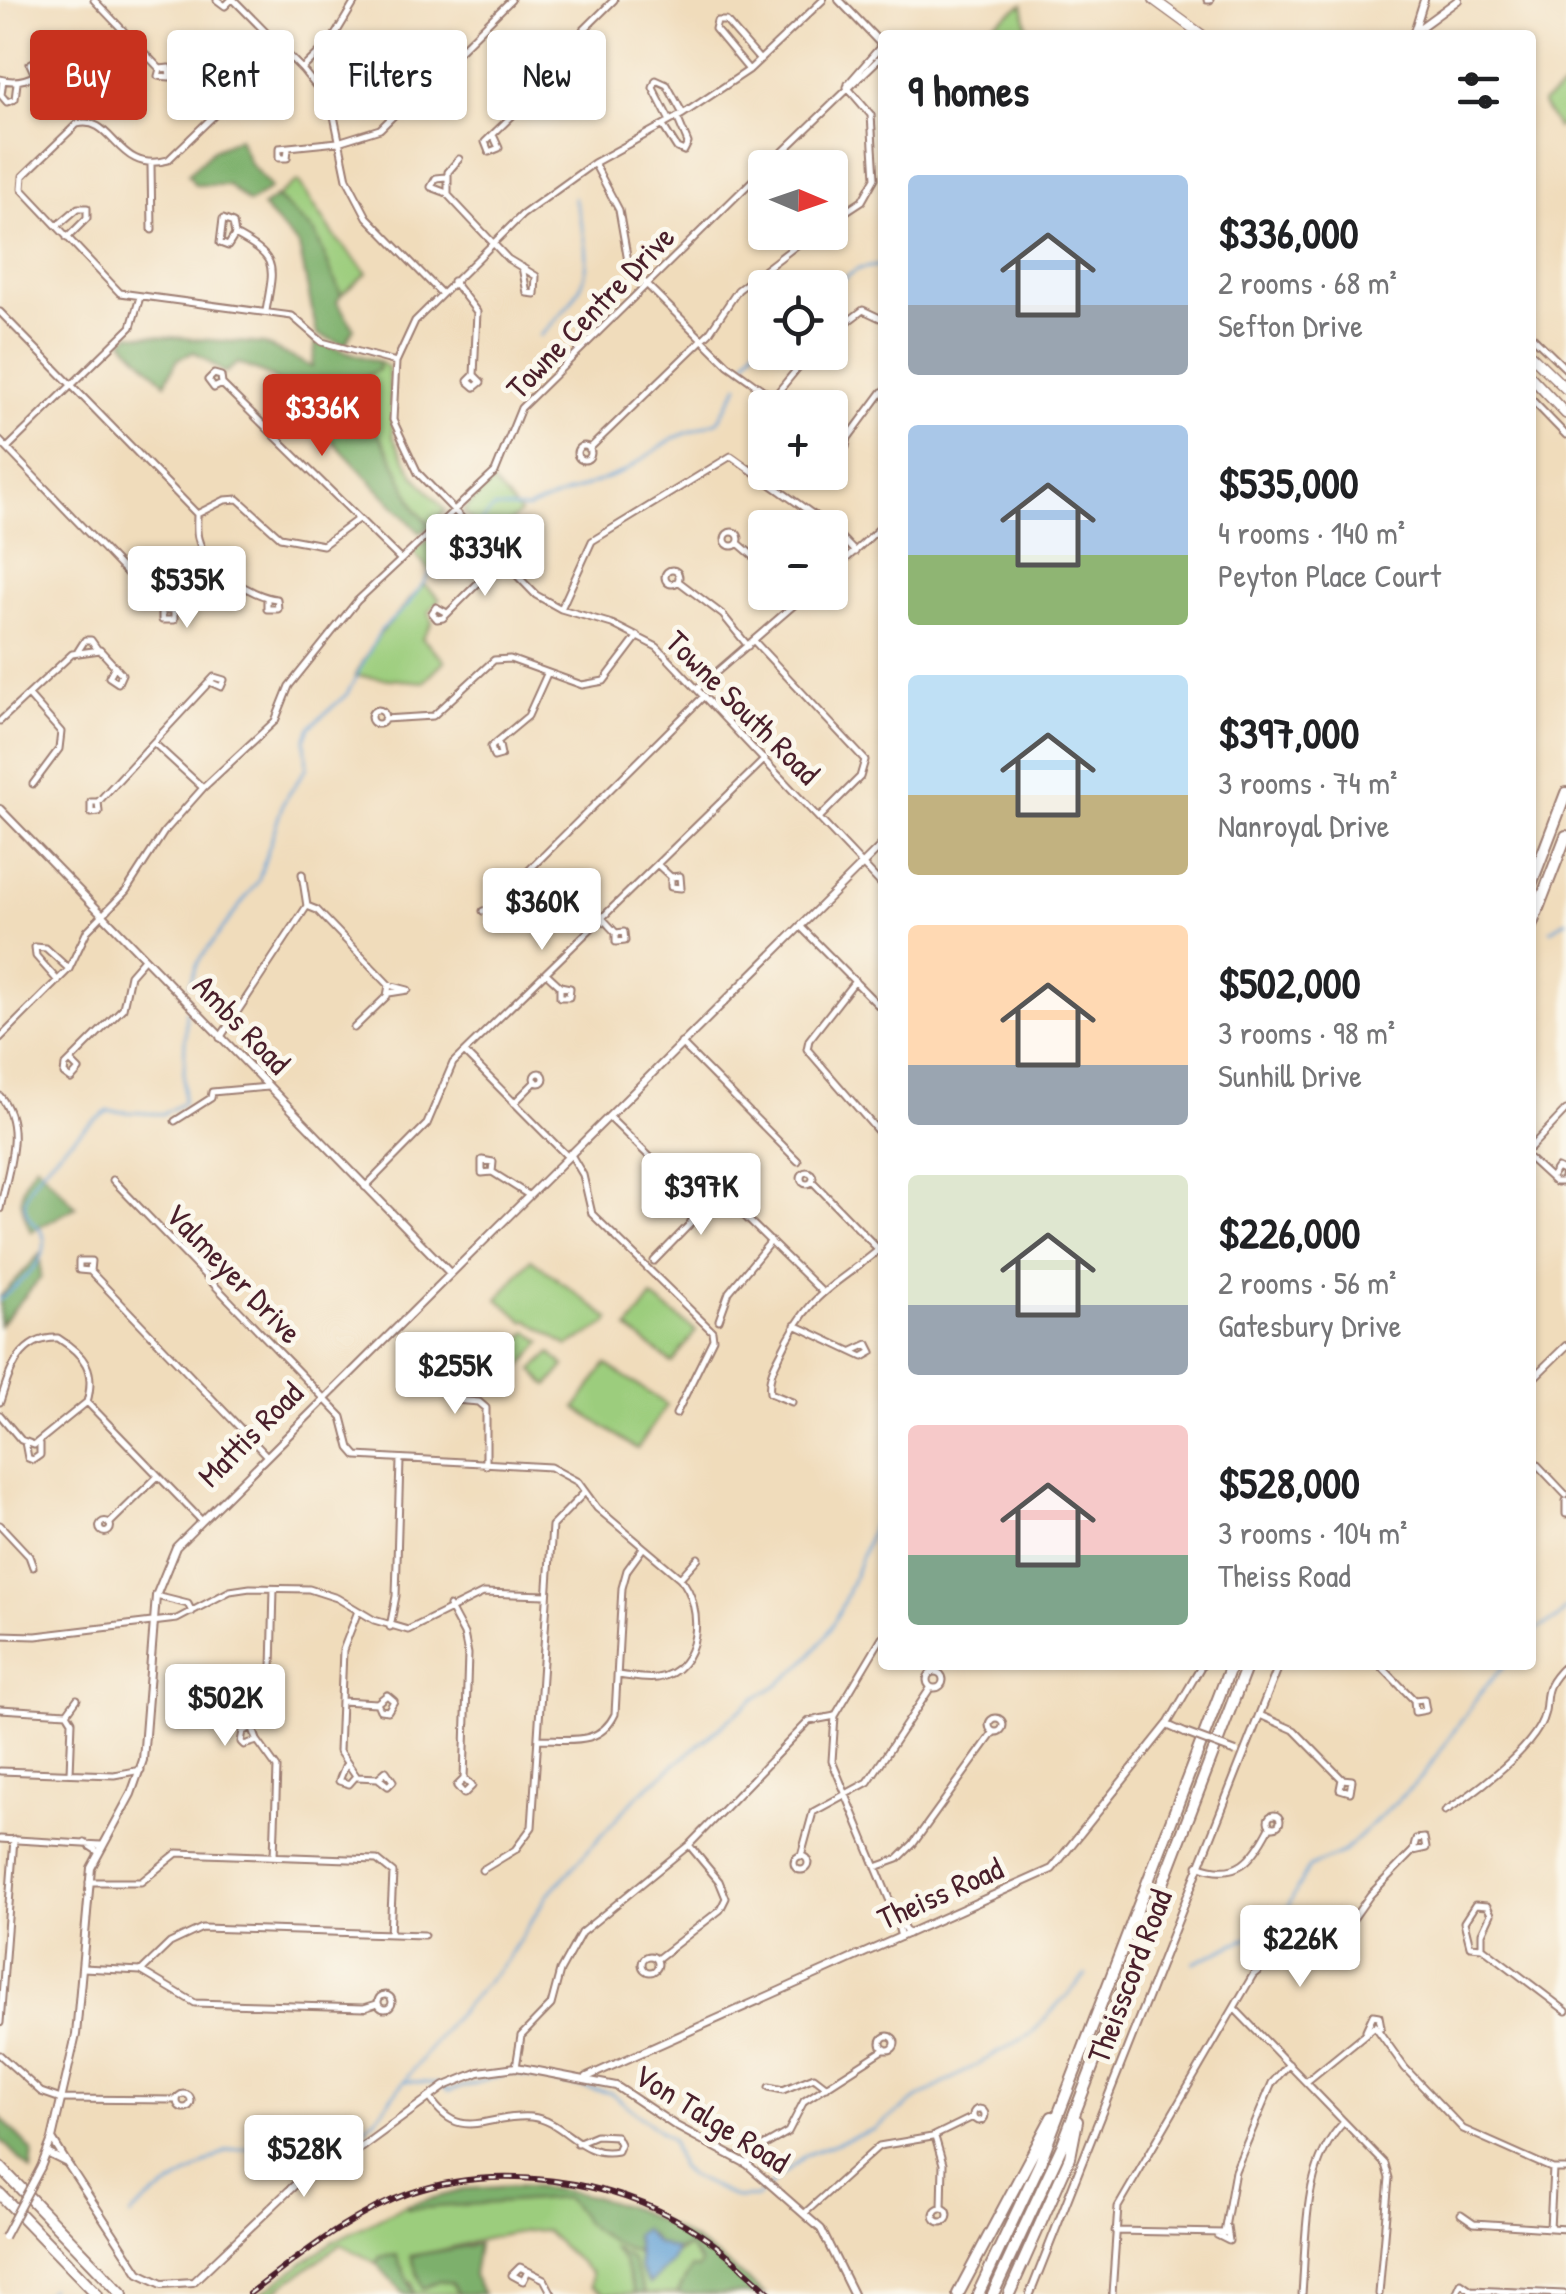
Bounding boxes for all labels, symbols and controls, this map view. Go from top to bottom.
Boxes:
chip: Buy [30,30,147,120]
chip: Rent [167,30,294,120]
chip: Filters [314,30,467,120]
chip: New [487,30,606,120]
text: 9 homes [908,62,1029,119]
icon: filters [1451,63,1506,118]
north arrow [748,150,848,250]
map controls [748,150,848,610]
text: $336,000 [1218,204,1359,261]
icon: home [988,215,1108,335]
street label: Towne Centre Drive [496,216,684,408]
text: 2 rooms · 68 m² [1218,261,1397,304]
button: locate [748,270,848,370]
text: Sefton Drive [1218,304,1363,347]
pin: $336K [252,374,392,459]
text: $336K [285,385,359,428]
button: + [748,390,848,490]
text: $535,000 [1218,454,1359,511]
icon: home [988,465,1108,585]
button: − [748,510,848,610]
text: 4 rooms · 140 m² [1218,511,1405,554]
pin: $334K [415,514,555,599]
text: $334K [448,525,522,568]
pin: $535K [117,546,257,631]
text: Peyton Place Court [1218,554,1441,597]
text: $535K [150,557,224,600]
street label: Towne South Road [656,620,830,794]
text: $397,000 [1218,704,1359,761]
icon: home [988,715,1108,835]
text: 3 rooms · 74 m² [1218,761,1397,804]
text: Nanroyal Drive [1218,804,1389,847]
pin: $360K [472,868,612,953]
text: $360K [505,879,579,922]
text: $502,000 [1218,954,1360,1011]
street label: Ambs Road [184,965,300,1083]
icon: home [988,965,1108,1085]
text: 3 rooms · 98 m² [1218,1011,1395,1054]
text: Sunhill Drive [1218,1054,1362,1097]
pin: $397K [631,1153,771,1238]
text: $397K [664,1164,738,1207]
street label: Valmeyer Drive [156,1193,312,1353]
text: $226,000 [1218,1204,1360,1261]
icon: home [988,1215,1108,1335]
text: 2 rooms · 56 m² [1218,1261,1396,1304]
text: Gatesbury Drive [1218,1304,1401,1347]
pin: $255K [385,1332,525,1417]
text: $255K [417,1343,493,1386]
street label: Mattis Road [188,1372,312,1496]
text: $528,000 [1218,1454,1360,1511]
icon: home [988,1465,1108,1585]
text: 3 rooms · 104 m² [1218,1511,1407,1554]
text: Theiss Road [1218,1554,1351,1597]
pin: $502K [155,1664,295,1749]
text: $502K [187,1675,263,1718]
street label: Theiss Road [871,1846,1009,1940]
street label: Theisscord Road [1076,1883,1182,2069]
pin: $226K [1230,1905,1370,1990]
text: $226K [1262,1916,1338,1959]
street label: Von Talge Road [626,2053,798,2183]
pin: $528K [234,2115,374,2200]
text: $528K [266,2126,342,2169]

